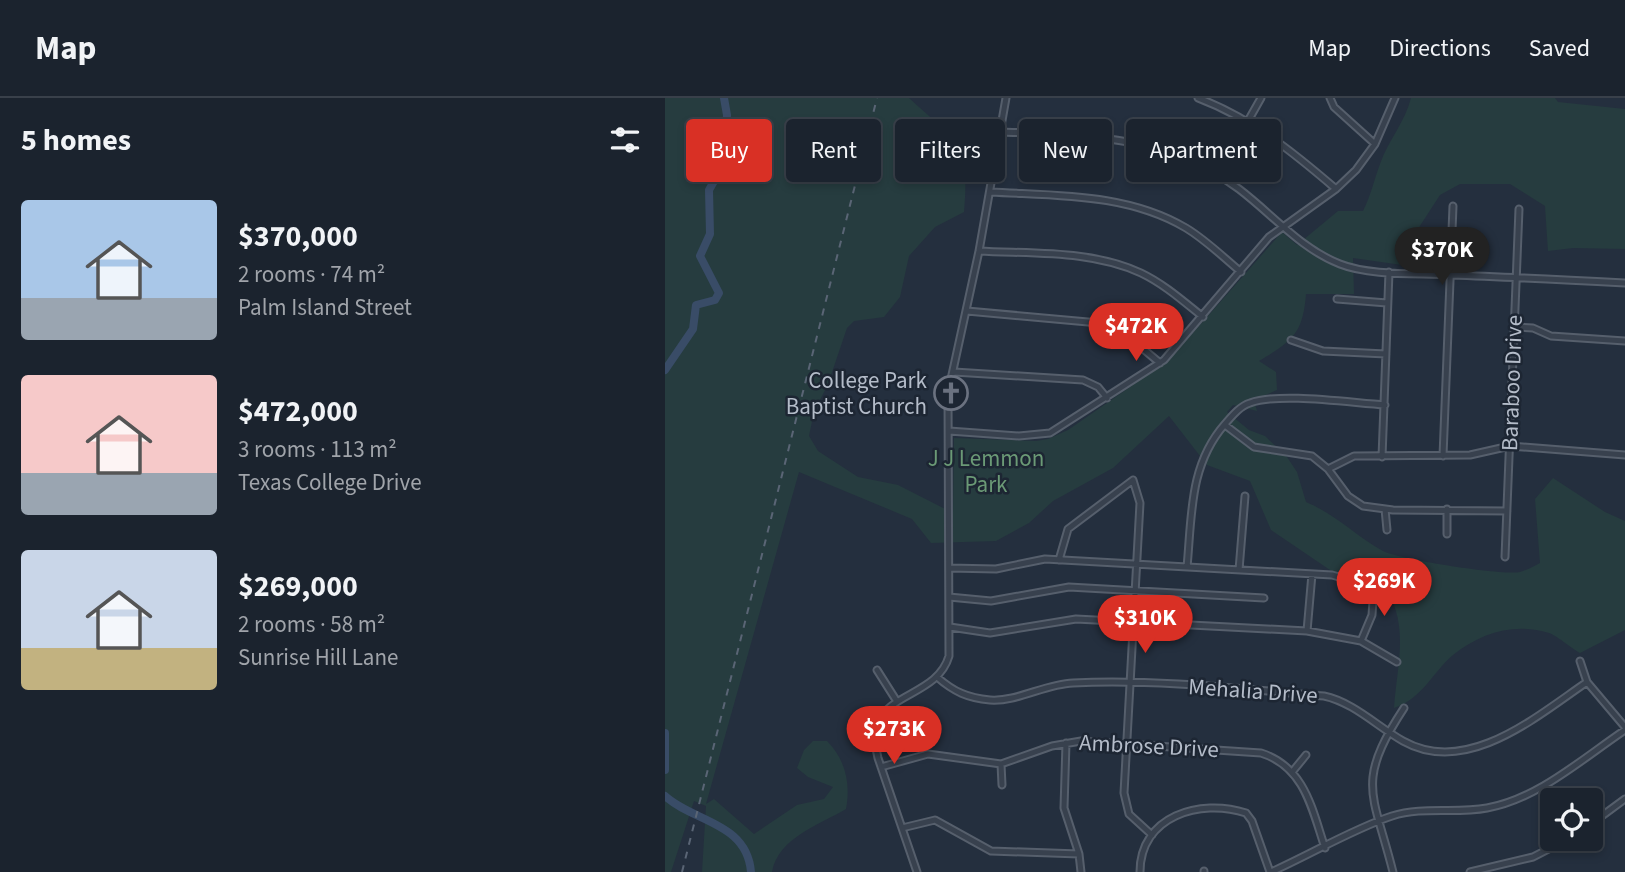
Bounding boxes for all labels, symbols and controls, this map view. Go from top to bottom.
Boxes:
text: Map [35,25,96,72]
text: Map [1308,31,1351,66]
text: Directions [1389,31,1491,66]
text: Saved [1529,31,1590,66]
text: 5 homes [21,119,131,162]
chip: Buy [686,119,772,182]
chip: Rent [786,119,881,182]
chip: Filters [895,119,1005,182]
chip: New [1019,119,1112,182]
chip: Apartment [1126,119,1281,182]
icon: filters [606,121,644,159]
text: $370,000 [238,215,358,258]
icon: home [77,228,161,312]
pin: $370K [1393,228,1491,287]
text: $370K [1411,233,1473,266]
text: 2 rooms · 74 m² [238,258,385,291]
text: Palm Island Street [238,291,412,324]
pin: $472K [1087,303,1185,363]
text: $472K [1105,309,1167,342]
street label: Baraboo Drive [1493,314,1531,452]
place label: College Park Baptist Church [786,364,928,423]
church icon: College Park Baptist Church [932,374,970,412]
text: $472,000 [238,390,358,433]
icon: home [77,403,161,487]
text: 3 rooms · 113 m² [238,433,397,466]
park label: J J Lemmon Park [928,442,1044,501]
text: Texas College Drive [238,466,422,499]
pin: $269K [1335,559,1433,618]
text: $269K [1353,564,1415,597]
text: $269,000 [238,565,358,608]
icon: home [77,578,161,662]
pin: $310K [1096,596,1194,655]
text: $310K [1114,601,1176,634]
text: 2 rooms · 58 m² [238,608,385,641]
text: Sunrise Hill Lane [238,641,398,674]
street label: Mehalia Drive [1187,670,1319,712]
pin: $273K [845,706,943,766]
text: $273K [863,712,925,745]
street label: Ambrose Drive [1078,726,1220,766]
map controls [1540,788,1603,851]
button: locate [1540,788,1603,851]

